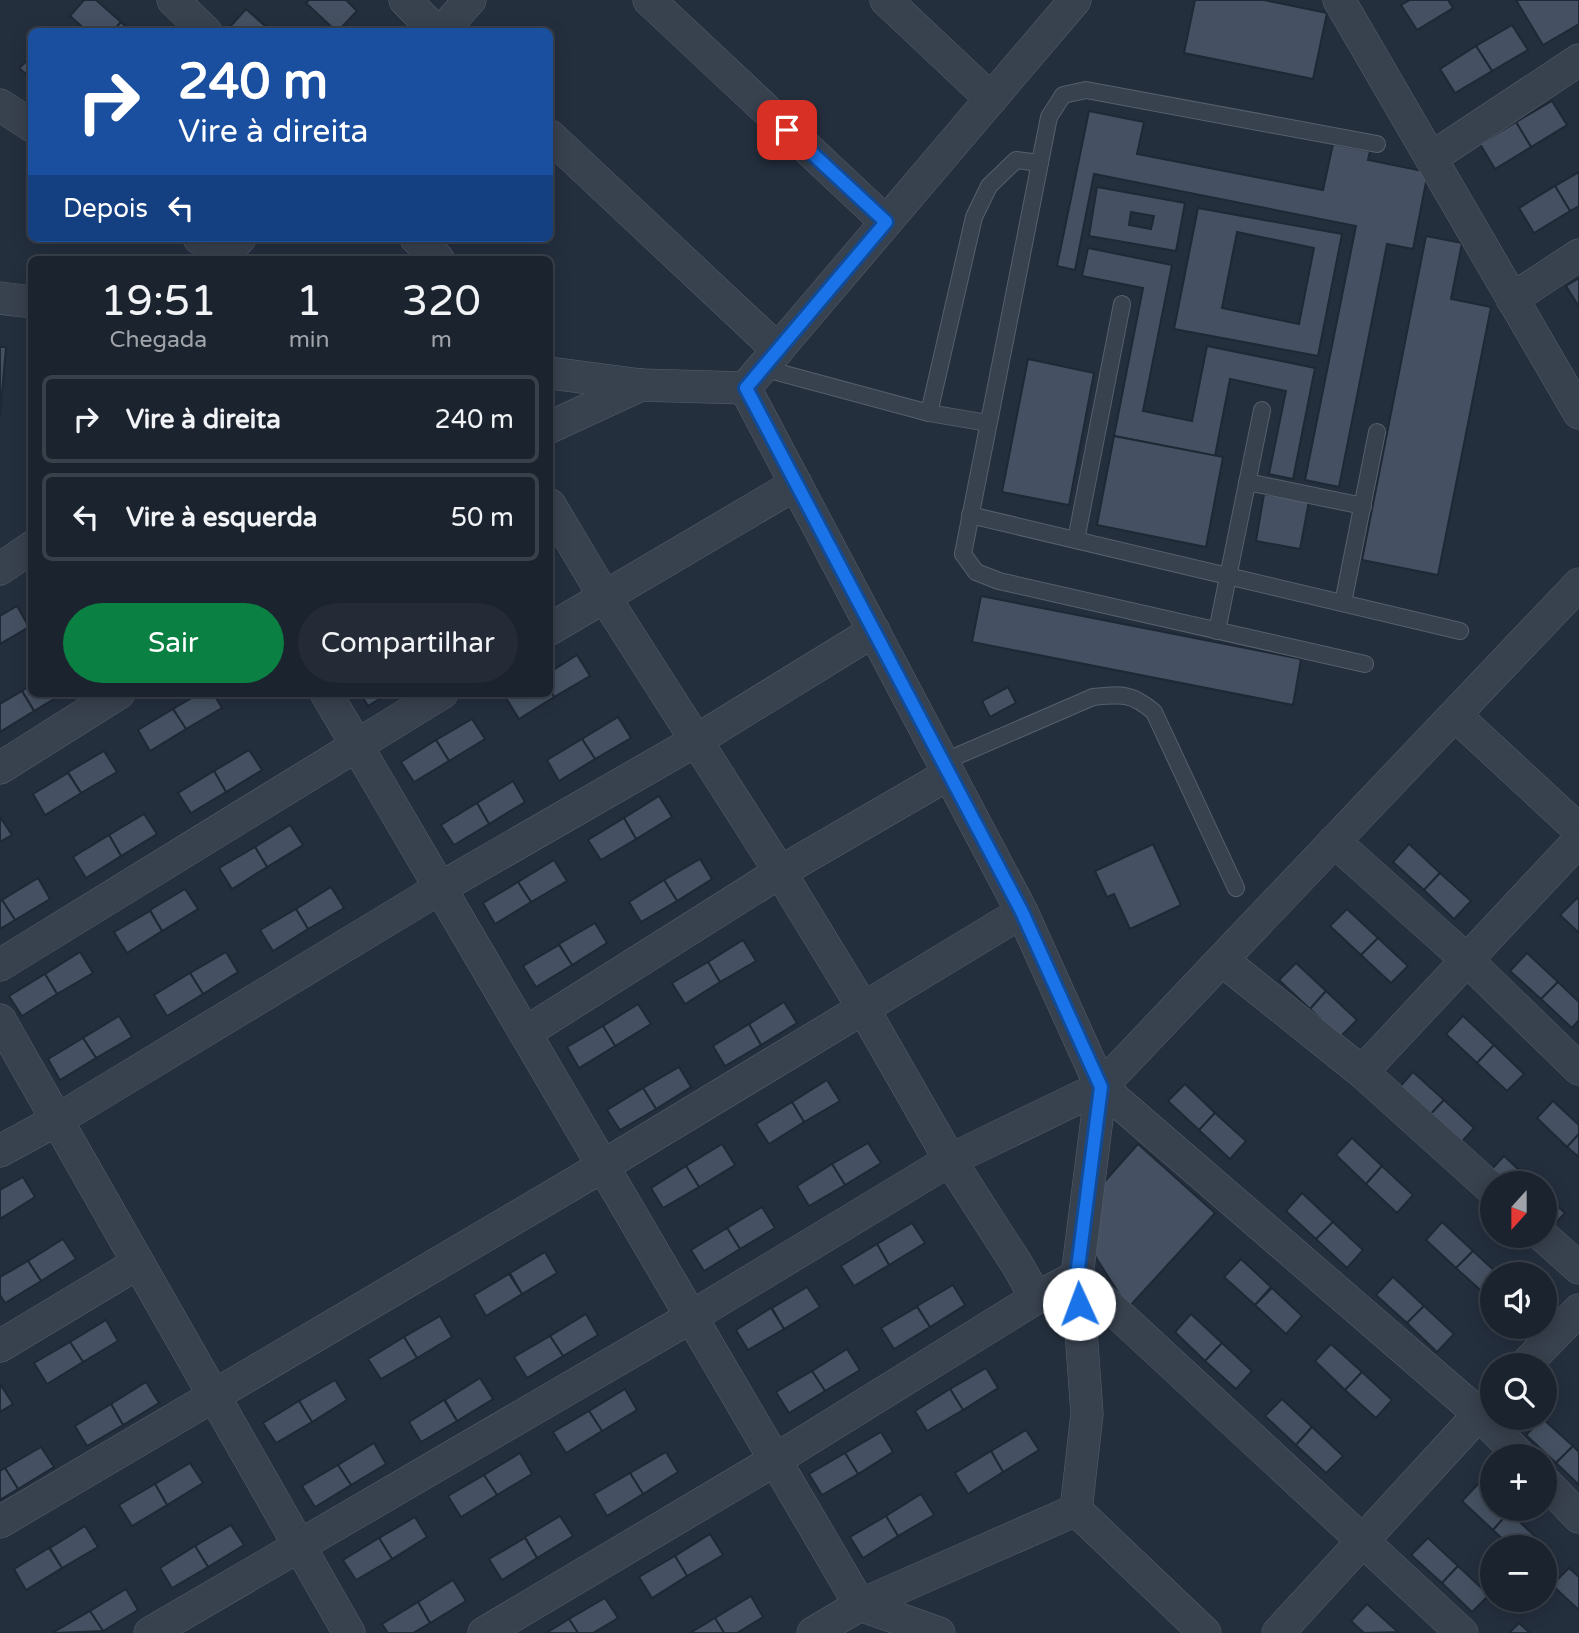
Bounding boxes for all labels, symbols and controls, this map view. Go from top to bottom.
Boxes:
text: 240 m [178,53,328,112]
icon: right [63,56,154,147]
pin [757,100,817,160]
icon: arrive [768,111,806,149]
text: Vire à direita [178,113,369,151]
icon: left [162,189,200,227]
text: Depois [63,193,148,224]
text: 19:51 [100,276,217,327]
text: 1 [296,276,322,327]
text: 320 [402,276,481,327]
text: Chegada [109,326,207,354]
text: min [289,326,330,354]
text: m [431,326,452,354]
icon: right [67,400,105,438]
text: Vire à direita [126,404,281,435]
text: 240 m [434,404,514,435]
icon: left [67,498,105,536]
text: Vire à esquerda [126,502,317,533]
text: 50 m [451,502,514,533]
button: Sair [63,603,284,683]
button: Compartilhar [298,603,518,683]
north arrow [1480,1171,1558,1248]
map controls [1480,1171,1557,1612]
button: sound [1480,1262,1557,1339]
position arrow [1042,1267,1116,1341]
button: search [1480,1353,1557,1430]
button: + [1480,1444,1557,1521]
button: − [1480,1535,1557,1612]

